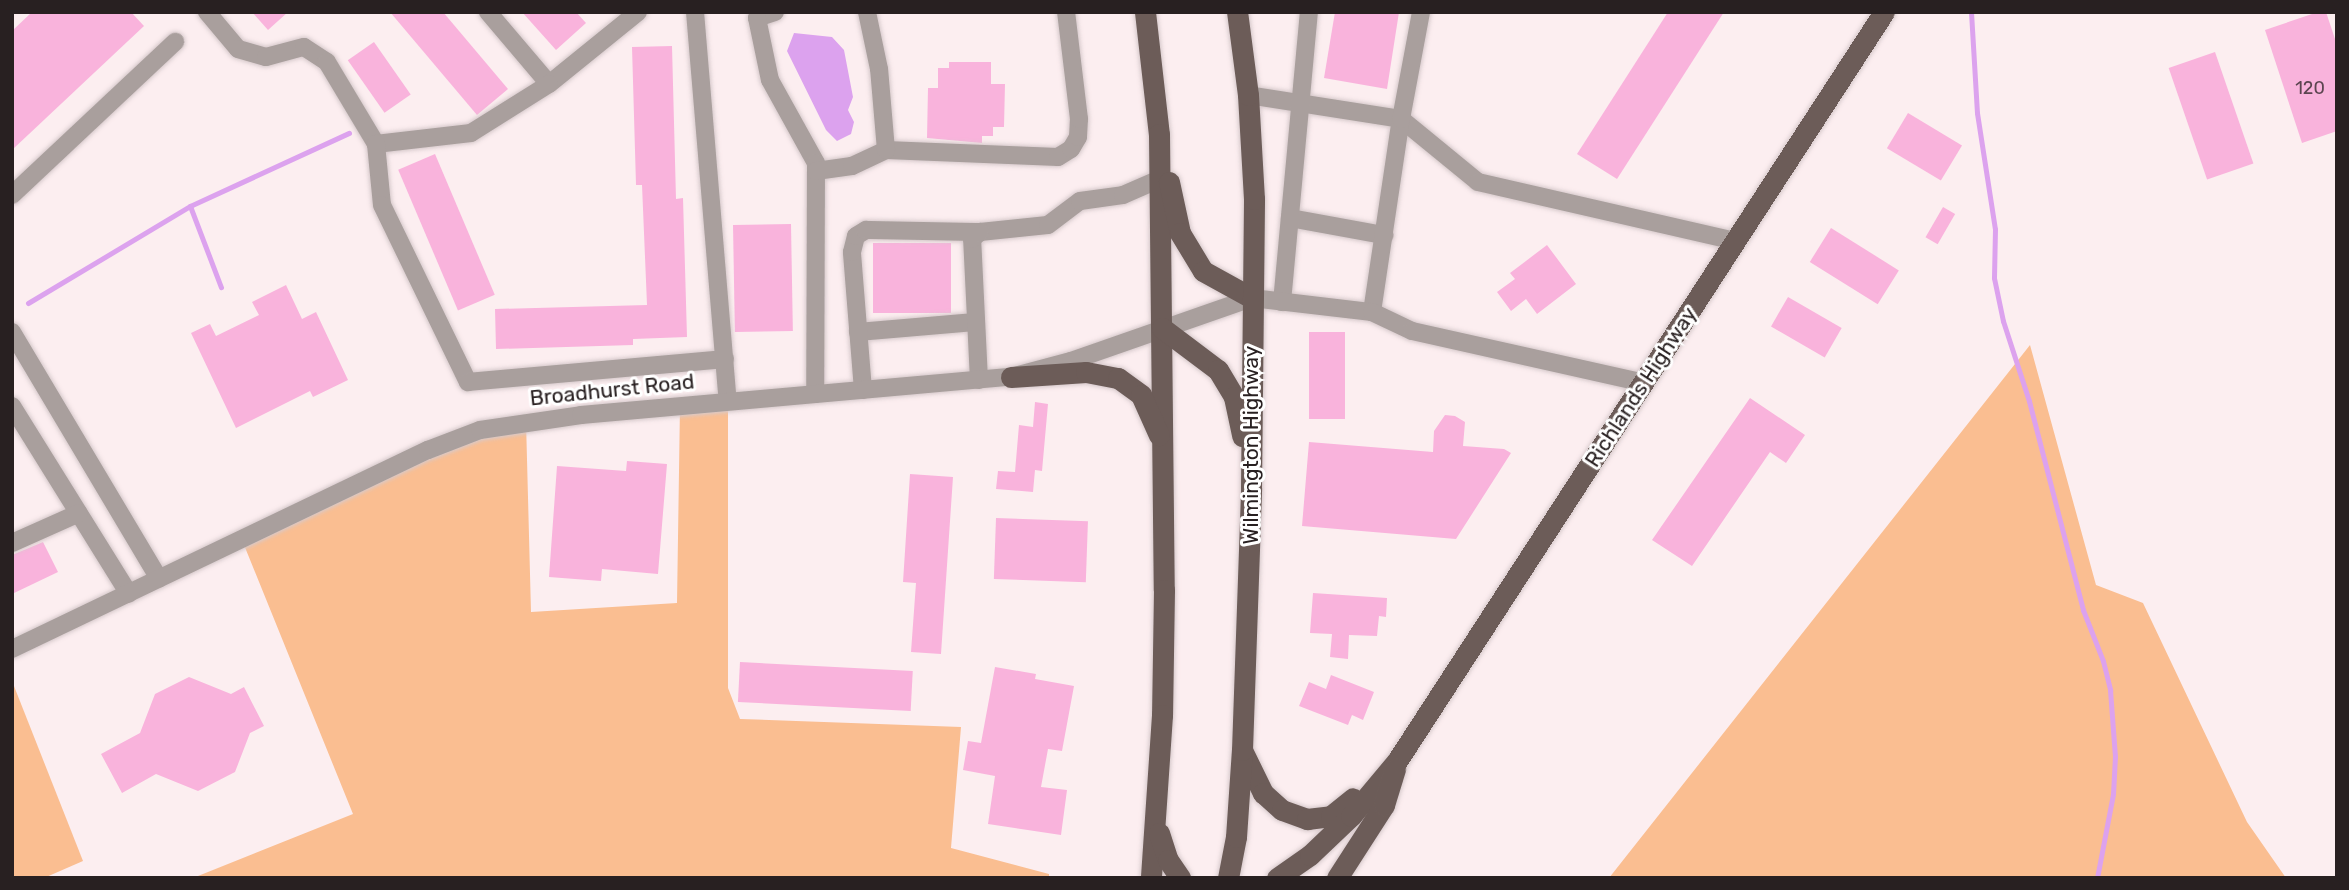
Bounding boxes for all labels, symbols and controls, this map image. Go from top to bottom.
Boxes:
house number: 120 [2295,77,2325,99]
street label: Richlands Highway [1580,302,1702,472]
street label: Wilmington Highway [1238,346,1264,544]
street label: Broadhurst Road [529,369,695,411]

